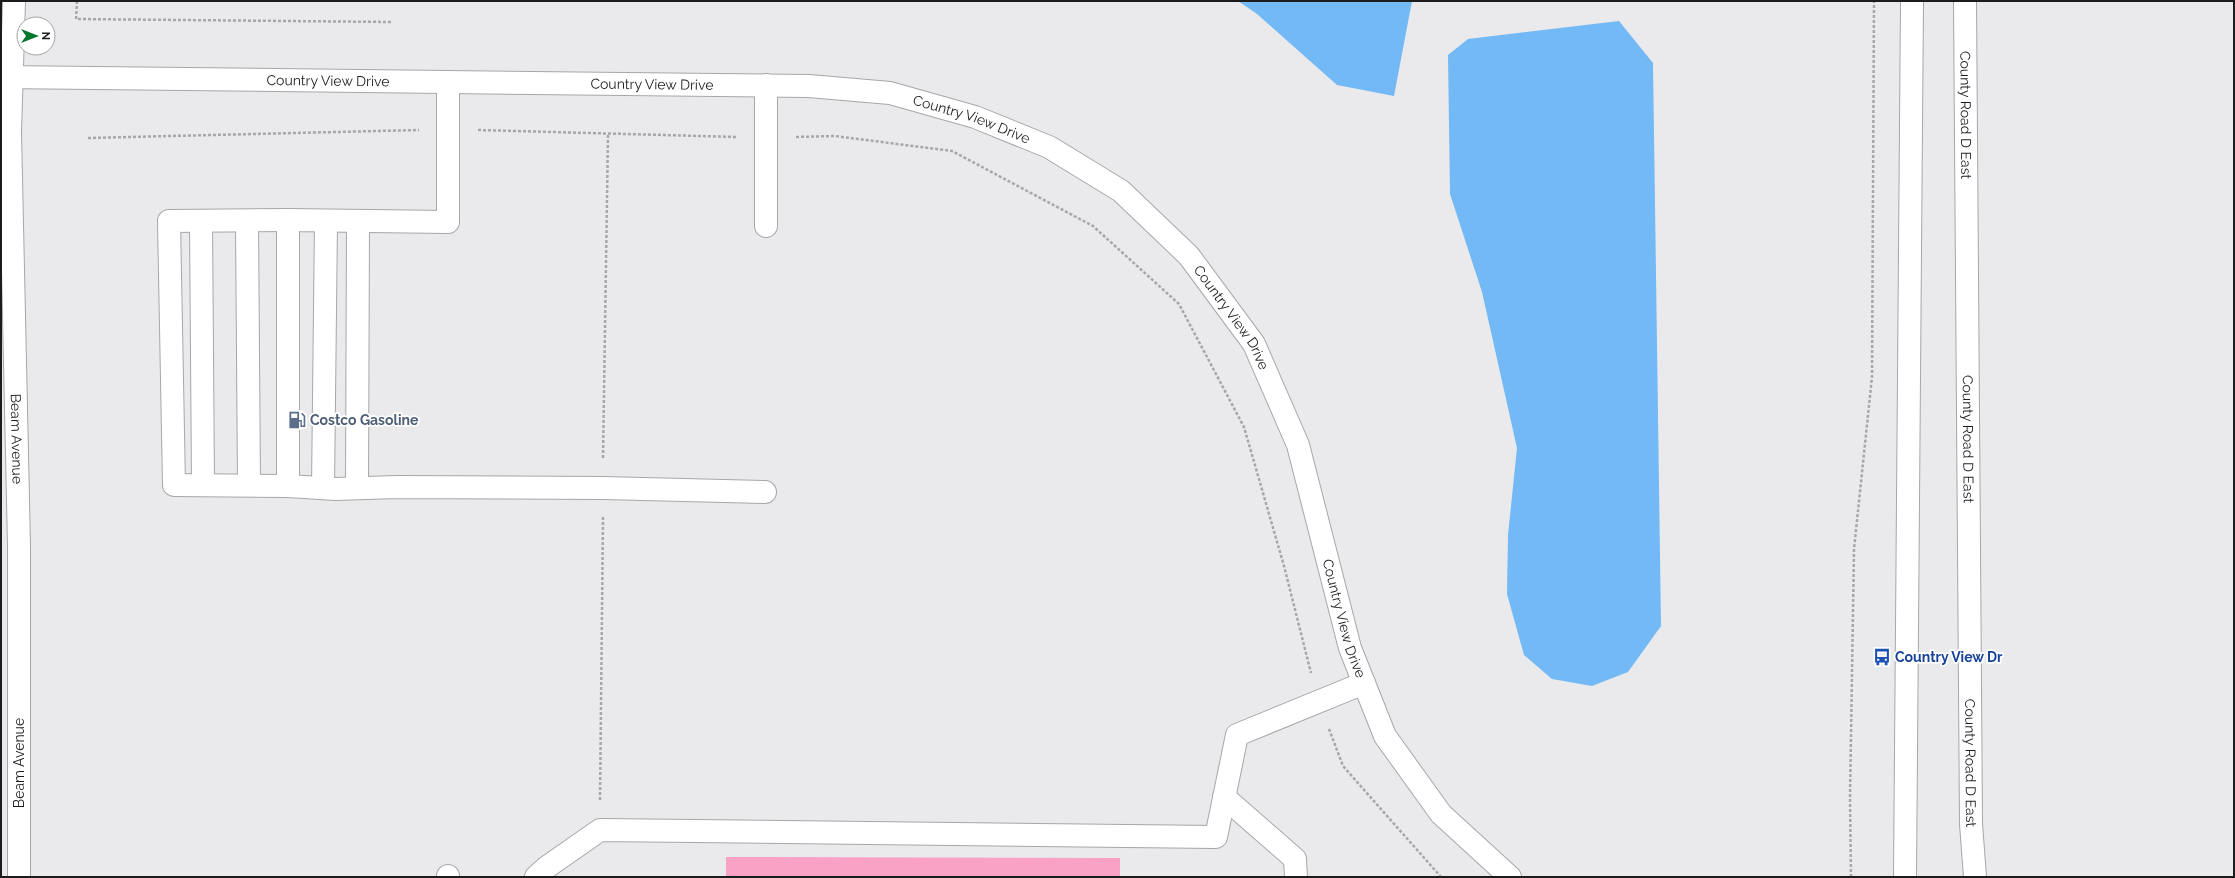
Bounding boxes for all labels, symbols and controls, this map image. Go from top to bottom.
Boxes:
north arrow [16,16,56,56]
text: N [39,32,52,40]
street label: County Road D East [1957,51,1974,179]
street label: Country View Drive [266,72,390,89]
street label: Country View Drive [590,76,714,93]
street label: Country View Drive [911,92,1032,147]
street label: Country View Drive [1191,262,1272,372]
street label: County Road D East [1960,375,1977,503]
street label: Beam Avenue [8,394,26,484]
fuel station icon: Costco Gasoline [287,410,307,430]
place label: Costco Gasoline [310,412,419,428]
street label: Country View Drive [1320,557,1369,680]
bus stop icon: Country View Dr [1872,647,1892,667]
place label: Country View Dr [1895,649,2003,665]
street label: County Road D East [1962,699,1979,828]
street label: Beam Avenue [11,718,27,808]

